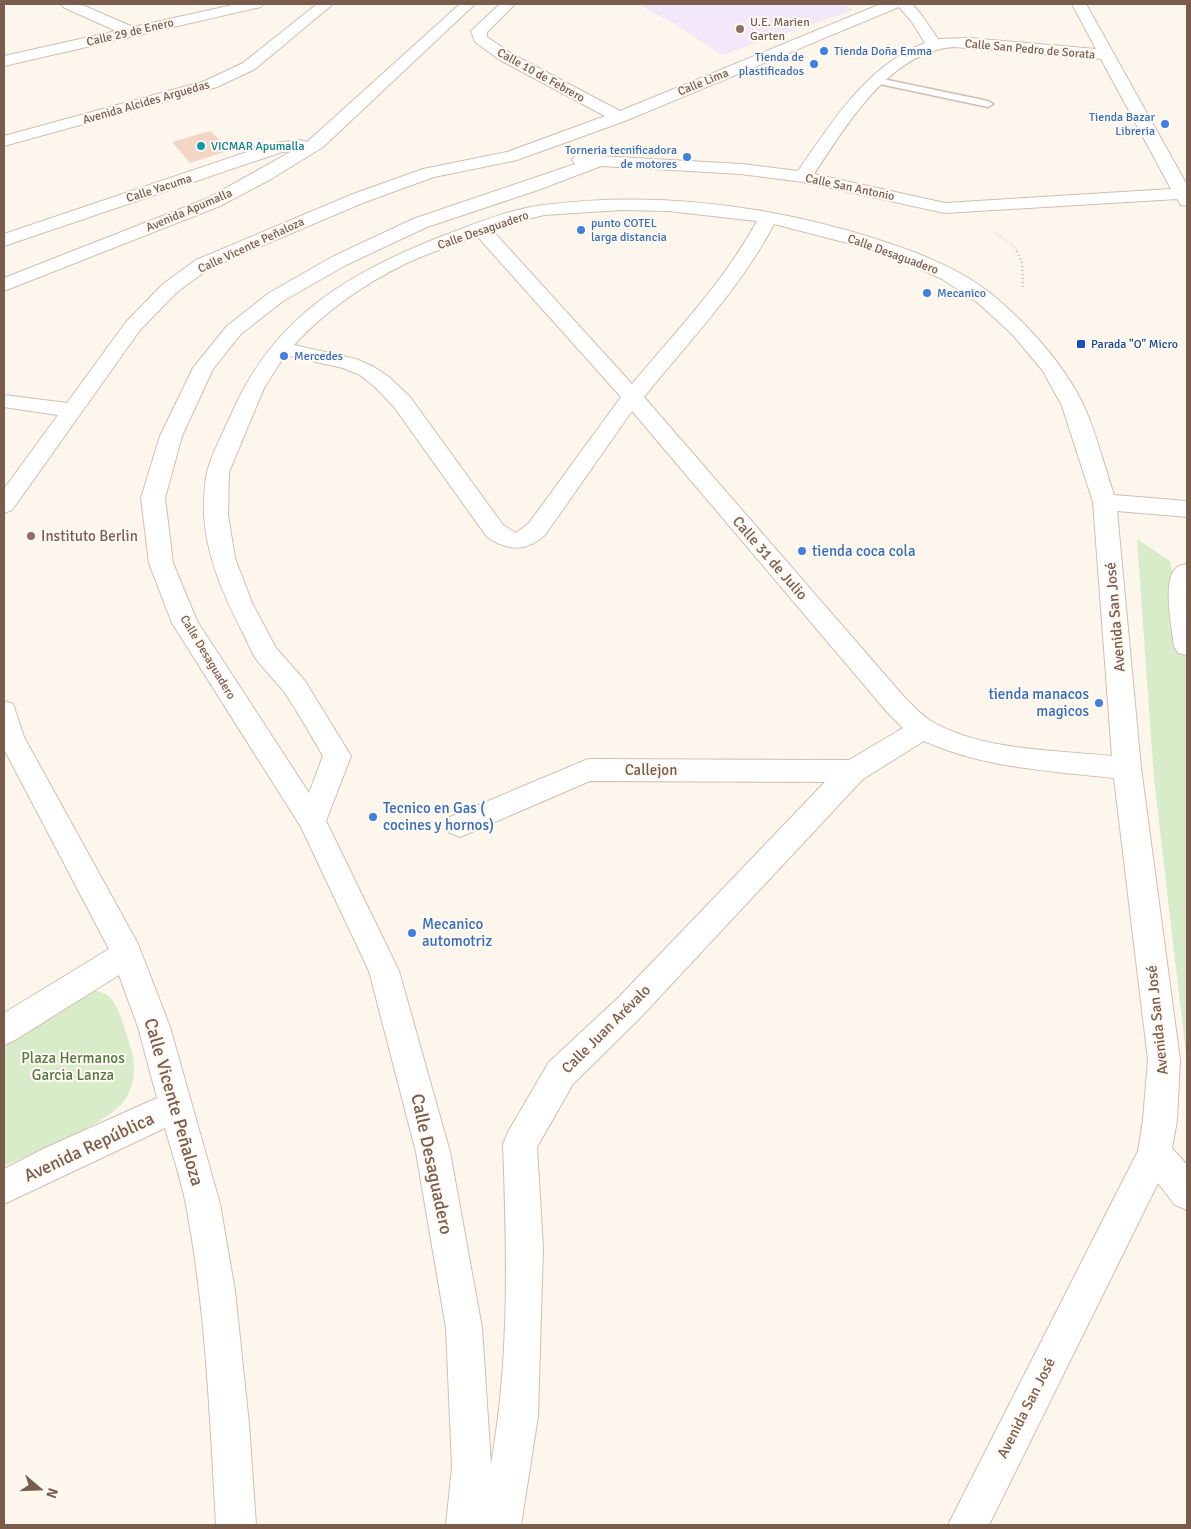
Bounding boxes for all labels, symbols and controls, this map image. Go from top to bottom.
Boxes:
street label: Calle 29 de Enero [85,15,175,50]
place label: U.E. Marien Garten [750,15,810,44]
marker: U.E. Marien Garten [734,23,746,35]
street label: Calle San Pedro de Sorata [964,36,1096,63]
place label: Tienda Doña Emma [834,44,932,59]
street label: Calle 10 de Febrero [494,45,587,106]
marker: Tienda Doña Emma [818,45,830,57]
place label: Tienda de plastificados [739,50,804,79]
marker: Tienda de plastificados [808,58,820,70]
street label: Calle Lima [676,65,731,99]
street label: Avenida Alcides Arguedas [81,77,211,128]
place label: Tienda Bazar Libreria [1089,110,1156,139]
marker: Tienda Bazar Libreria [1159,118,1171,130]
place label: VICMAR Apumalla [211,139,304,154]
marker: VICMAR Apumalla [195,140,207,152]
place label: Torneria tecnificadora de motores [565,143,677,172]
marker: Torneria tecnificadora de motores [681,151,693,163]
street label: Calle Yacuma [124,171,194,206]
street label: Calle San Antonio [804,171,896,204]
street label: Avenida Apumalla [144,186,235,235]
street label: Calle Desaguadero [436,208,531,253]
street label: Calle Vicente Peñaloza [196,214,307,277]
place label: punto COTEL larga distancia [591,216,667,245]
marker: punto COTEL larga distancia [575,224,587,236]
street label: Calle Desaguadero [845,231,940,278]
place label: Mecanico [937,286,986,301]
marker: Mecanico [921,287,933,299]
place label: Parada "O" Micro [1091,337,1178,352]
marker: Parada "O" Micro [1075,338,1087,350]
place label: Mercedes [294,349,343,364]
marker: Mercedes [278,350,290,362]
street label: Calle 31 de Julio [729,512,811,604]
place label: Instituto Berlin [41,527,138,545]
marker: Instituto Berlin [25,530,37,542]
place label: tienda coca cola [812,542,916,560]
marker: tienda coca cola [796,545,808,557]
street label: Avenida San José [1101,561,1129,673]
street label: Calle Desaguadero [177,612,239,702]
place label: tienda manacos magicos [988,685,1089,720]
marker: tienda manacos magicos [1093,697,1105,709]
street label: Callejon [625,761,677,779]
place label: Tecnico en Gas ( cocines y hornos) [383,799,494,834]
marker: Tecnico en Gas ( cocines y hornos) [367,811,379,823]
place label: Mecanico automotriz [422,915,492,950]
marker: Mecanico automotriz [406,927,418,939]
street label: Avenida San José [1142,964,1172,1076]
street label: Calle Juan Arévalo [558,981,654,1077]
street label: Calle Vicente Peñaloza [140,1016,208,1188]
park label: Plaza Hermanos Garcia Lanza [21,1049,125,1084]
street label: Calle Desaguadero [406,1092,458,1236]
street label: Avenida República [20,1107,158,1187]
street label: Avenida San José [993,1355,1059,1461]
north arrow [15,1464,65,1514]
text: N [42,1486,61,1500]

